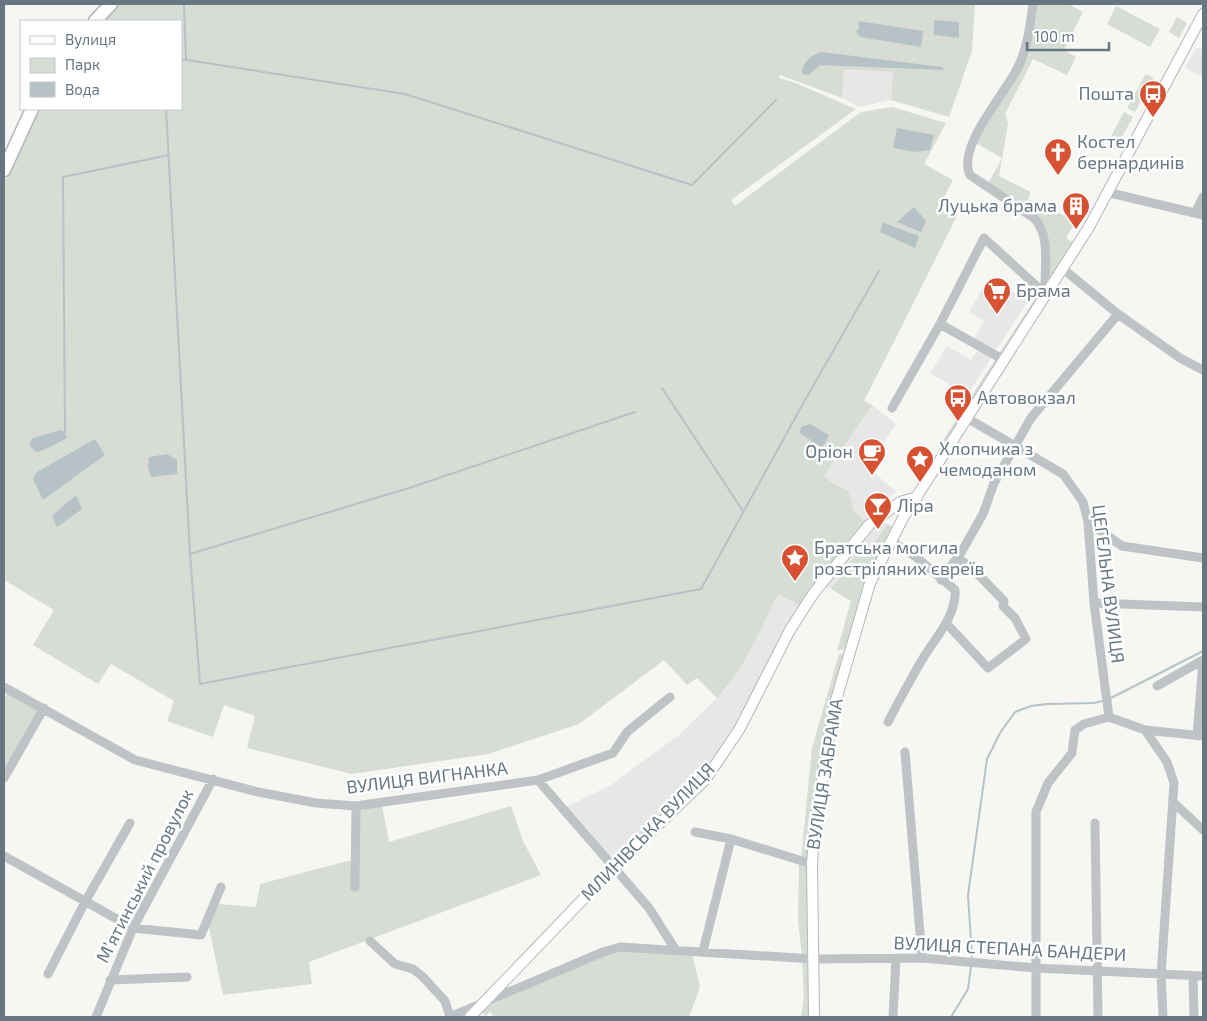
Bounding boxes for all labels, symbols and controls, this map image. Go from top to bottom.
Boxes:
legend [20,20,182,110]
scale bar [1027,20,1110,52]
text: 100 m [1034,27,1075,45]
text: Вулиця [65,30,116,49]
text: Парк [65,55,100,73]
bus stop icon: Пошта [1138,79,1168,118]
text: Вода [65,80,100,98]
place label: Пошта [1078,82,1134,104]
place label: Костел бернардинів [1077,130,1185,173]
church icon: Костел бернардинів [1043,137,1073,176]
building icon: Луцька брама [1061,191,1091,230]
place label: Луцька брама [938,194,1057,216]
supermarket icon: Брама [982,276,1012,315]
place label: Брама [1016,279,1071,301]
bus stop icon: Автовокзал [943,383,973,422]
place label: Автовокзал [977,386,1076,408]
cafe icon: Оріон [857,437,887,476]
place label: Хлопчика з чемоданом [939,437,1036,480]
place label: Оріон [805,440,853,462]
place icon: Хлопчика з чемоданом [905,444,935,483]
bar icon: Ліра [863,491,893,530]
place label: Ліра [897,494,934,516]
street label: ЦЕГЕЛЬНА ВУЛИЦЯ [1088,503,1130,664]
place label: Братська могила розстріляних євреїв [814,536,985,579]
place icon: Братська могила розстріляних євреїв [780,543,810,582]
street label: ВУЛИЦЯ ЗАБРАМА [801,696,847,851]
street label: ВУЛИЦЯ ВИГНАНКА [345,756,510,798]
street label: МЛИНІВСЬКА ВУЛИЦЯ [576,758,719,905]
street label: Мʼятинський провулок [91,785,198,966]
street label: ВУЛИЦЯ СТЕПАНА БАНДЕРИ [893,931,1127,965]

